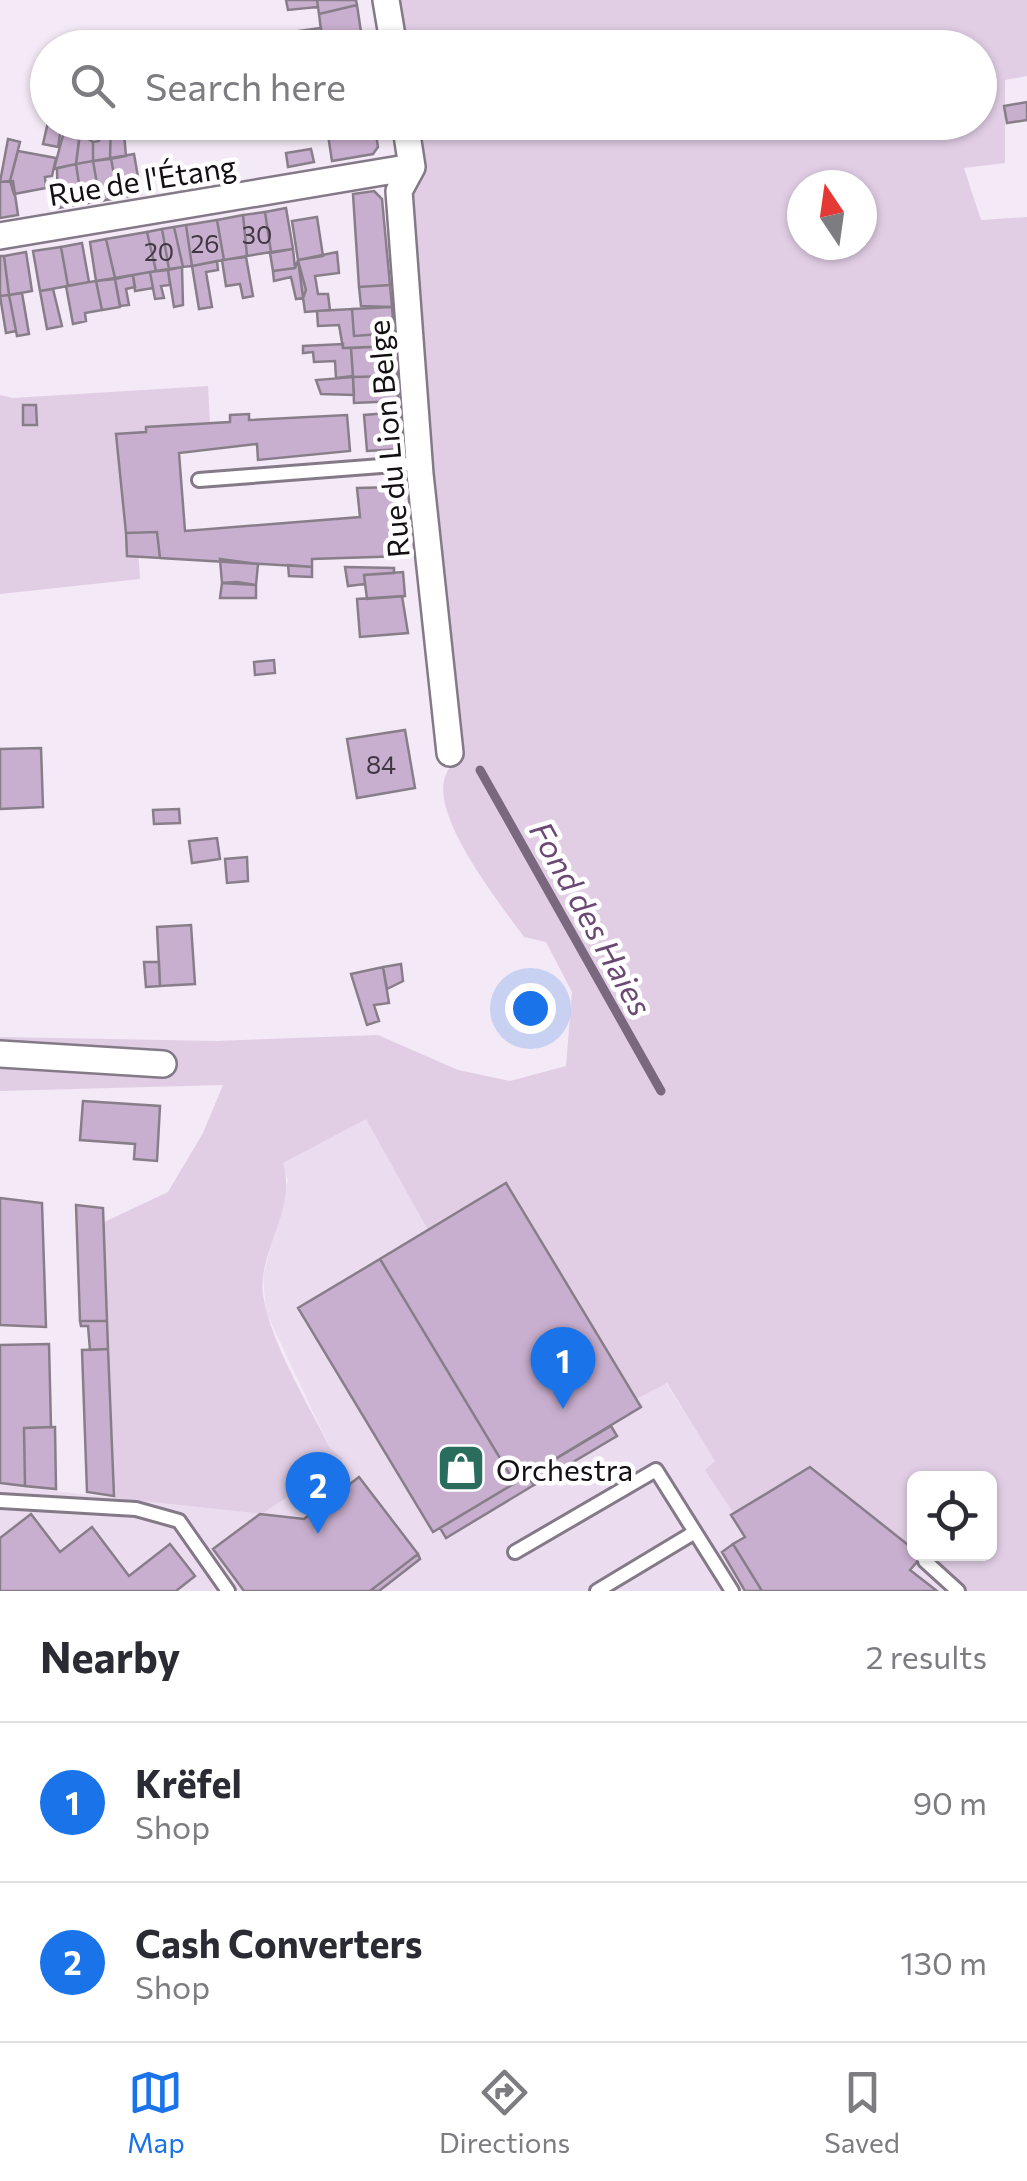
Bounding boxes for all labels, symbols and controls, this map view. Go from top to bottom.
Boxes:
search box [30,30,997,140]
icon: search [65,58,120,113]
text: Search here [145,62,346,109]
street label: Rue de l'Étang [45,146,239,212]
north arrow [787,170,877,260]
house number: 30 [242,219,272,249]
house number: 26 [191,228,219,258]
house number: 20 [144,236,174,266]
street label: Rue du Lion Belge [358,319,416,559]
house number: 84 [366,749,396,779]
water label: Fond des Haies [522,814,662,1022]
your location [505,983,556,1034]
pin: 1 [530,1326,596,1409]
shop icon: Orchestra [435,1442,487,1494]
place label: Orchestra [496,1450,633,1487]
pin: 2 [286,1452,350,1534]
map controls [907,1471,997,1561]
button: locate [907,1471,997,1561]
text: Nearby [40,1630,180,1682]
text: 2 results [866,1636,987,1676]
text: Krëfel [135,1759,242,1806]
text: 1 [65,1782,80,1822]
text: 90 m [913,1782,987,1822]
text: Shop [135,1806,210,1846]
text: Cash Converters [135,1919,422,1966]
text: 2 [63,1942,82,1982]
text: 130 m [900,1942,987,1982]
text: Shop [135,1966,210,2006]
tab: Map [127,2065,185,2159]
tab: Directions [439,2065,570,2159]
tab: Saved [824,2065,900,2159]

